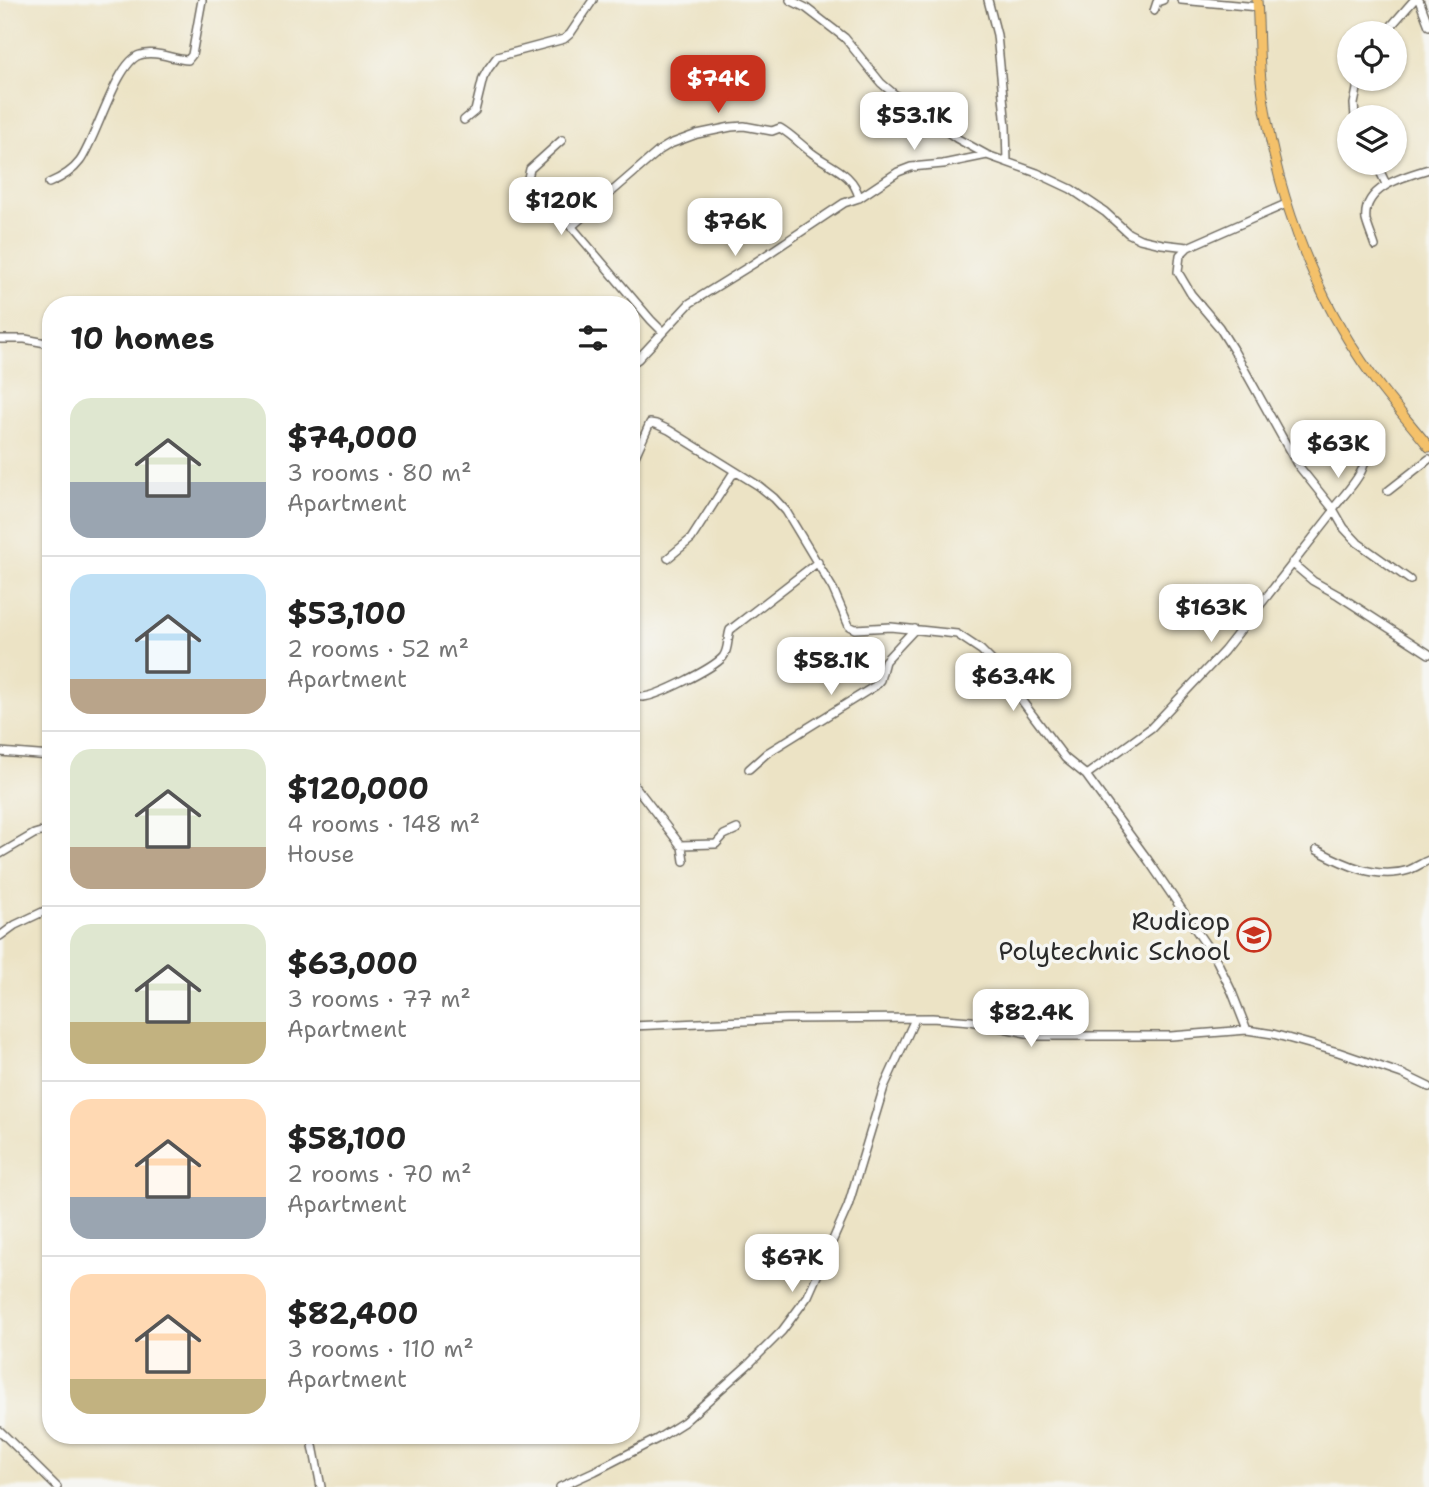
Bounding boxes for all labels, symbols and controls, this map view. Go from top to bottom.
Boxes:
map controls [1337,21,1407,175]
button: locate [1337,21,1407,91]
pin: $74K [677,55,759,115]
text: $74K [686,63,750,93]
pin: $53.1K [857,92,971,152]
text: $53.1K [876,100,952,130]
button: layers [1337,105,1407,175]
pin: $120K [512,177,610,237]
text: $120K [525,185,597,215]
pin: $76K [694,198,776,258]
text: $76K [703,206,767,236]
text: 10 homes [70,318,215,359]
icon: filters [574,319,612,357]
text: $74,000 [287,417,417,458]
pin: $63K [1297,420,1379,480]
icon: home [126,426,210,510]
text: $63K [1306,428,1370,458]
text: 3 rooms · 80 m² [287,458,472,488]
text: Apartment [287,488,407,518]
pin: $163K [1162,584,1260,644]
text: $163K [1175,592,1247,622]
text: $53,100 [287,593,406,634]
icon: home [126,602,210,686]
text: 2 rooms · 52 m² [287,634,469,664]
pin: $58.1K [774,638,888,697]
text: $58.1K [793,645,869,675]
pin: $63.4K [956,654,1070,713]
text: $63.4K [971,661,1055,691]
text: Apartment [287,664,407,694]
text: $120,000 [287,768,429,809]
icon: home [126,777,210,861]
text: 4 rooms · 148 m² [287,809,480,839]
text: House [287,839,355,869]
place label: Rudicop Polytechnic School [998,903,1230,968]
school or university icon: Rudicop Polytechnic School [1235,916,1273,954]
text: $63,000 [287,943,418,984]
icon: home [126,952,210,1036]
text: 3 rooms · 77 m² [287,984,471,1014]
pin: $82.4K [974,990,1088,1049]
text: $82.4K [989,997,1073,1027]
text: Apartment [287,1014,407,1044]
text: $58,100 [287,1118,406,1159]
icon: home [126,1127,210,1211]
text: 2 rooms · 70 m² [287,1159,472,1189]
text: Apartment [287,1189,407,1219]
pin: $67K [751,1234,833,1294]
text: $67K [761,1242,823,1272]
text: $82,400 [287,1293,419,1334]
icon: home [126,1302,210,1386]
text: 3 rooms · 110 m² [287,1334,474,1364]
text: Apartment [287,1364,407,1394]

